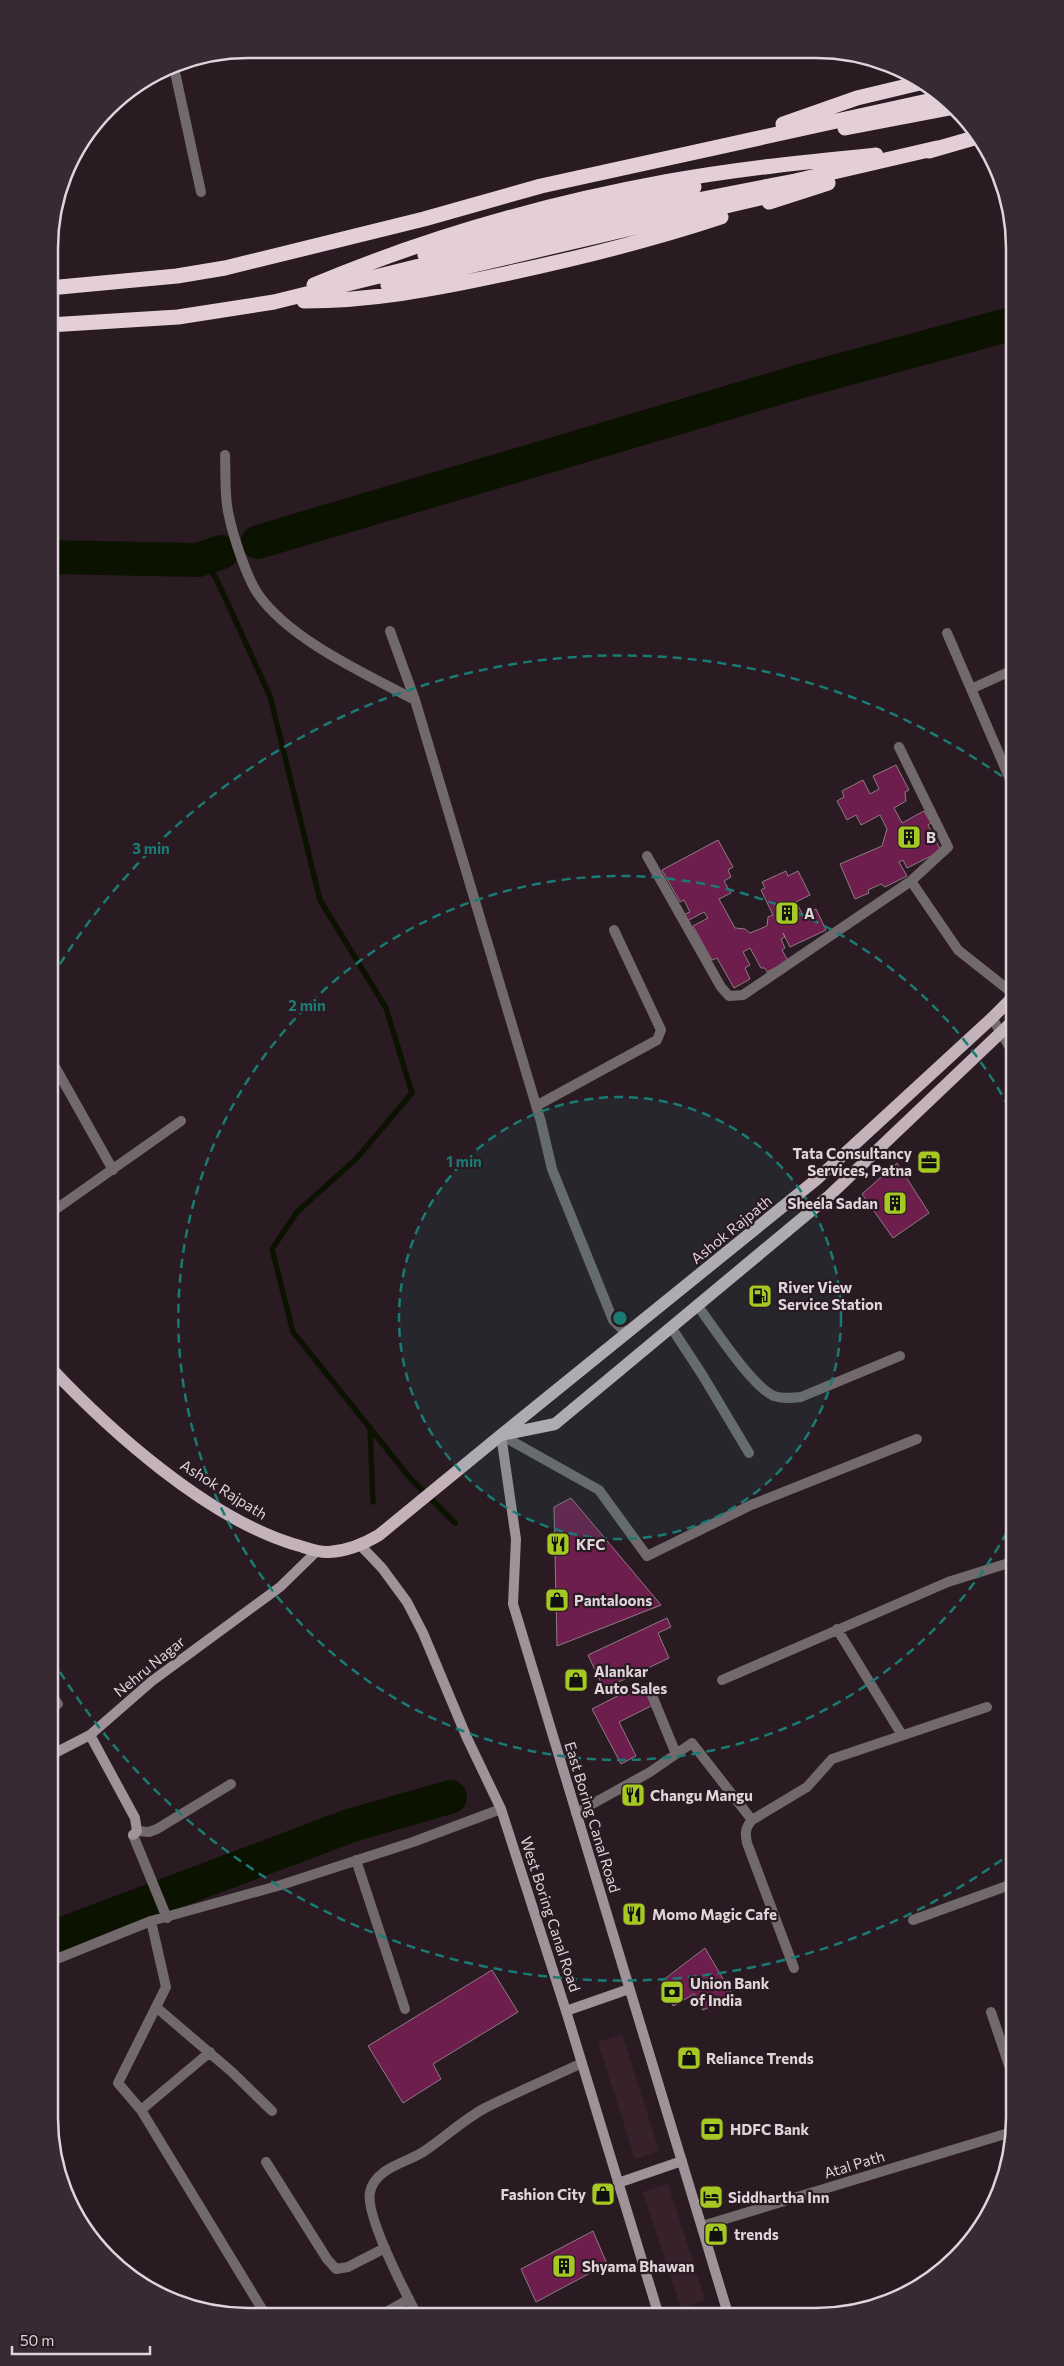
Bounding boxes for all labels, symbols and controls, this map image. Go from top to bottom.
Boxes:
building icon: B [896,824,922,850]
place label: B [926,828,936,846]
text: 3 min [132,839,170,857]
building icon: A [774,900,800,926]
place label: A [804,904,815,922]
text: 2 min [288,996,326,1014]
place label: Tata Consultancy Services, Patna [792,1144,913,1179]
office icon: Tata Consultancy Services, Patna [916,1149,942,1175]
text: 1 min [446,1152,482,1170]
building icon: Sheela Sadan [882,1190,908,1216]
street label: Ashok Rajpath [687,1191,775,1267]
place label: Sheela Sadan [787,1194,878,1212]
place label: River View Service Station [778,1278,883,1313]
fuel station icon: River View Service Station [747,1283,773,1309]
centre of rings [611,1309,629,1327]
street label: Ashok Rajpath [177,1455,271,1523]
restaurant icon: KFC [545,1531,571,1557]
place label: KFC [576,1535,605,1553]
shop icon: Pantaloons [544,1587,570,1613]
place label: Pantaloons [574,1591,652,1609]
street label: Nehru Nagar [110,1632,188,1700]
place label: Alankar Auto Sales [594,1662,667,1697]
shop icon: Alankar Auto Sales [563,1667,589,1693]
street label: East Boring Canal Road [561,1739,625,1895]
restaurant icon: Changu Mangu [620,1782,646,1808]
place label: Changu Mangu [650,1786,753,1804]
street label: West Boring Canal Road [517,1834,585,1994]
restaurant icon: Momo Magic Cafe [621,1901,647,1927]
place label: Momo Magic Cafe [652,1905,777,1923]
place label: Union Bank of India [690,1974,770,2009]
bank icon: Union Bank of India [659,1979,685,2005]
shop icon: Reliance Trends [676,2045,702,2071]
place label: Reliance Trends [706,2049,814,2067]
bank icon: HDFC Bank [699,2116,725,2142]
place label: HDFC Bank [730,2120,810,2138]
street label: Atal Path [822,2146,886,2182]
shop icon: Fashion City [590,2181,616,2207]
hotel icon: Siddhartha Inn [698,2184,724,2210]
place label: Fashion City [500,2185,587,2203]
place label: Siddhartha Inn [728,2188,829,2206]
shop icon: trends [703,2221,729,2247]
place label: trends [734,2225,779,2243]
building icon: Shyama Bhawan [551,2253,577,2279]
place label: Shyama Bhawan [582,2257,695,2275]
scale bar [12,2324,150,2356]
text: 50 m [20,2331,54,2349]

